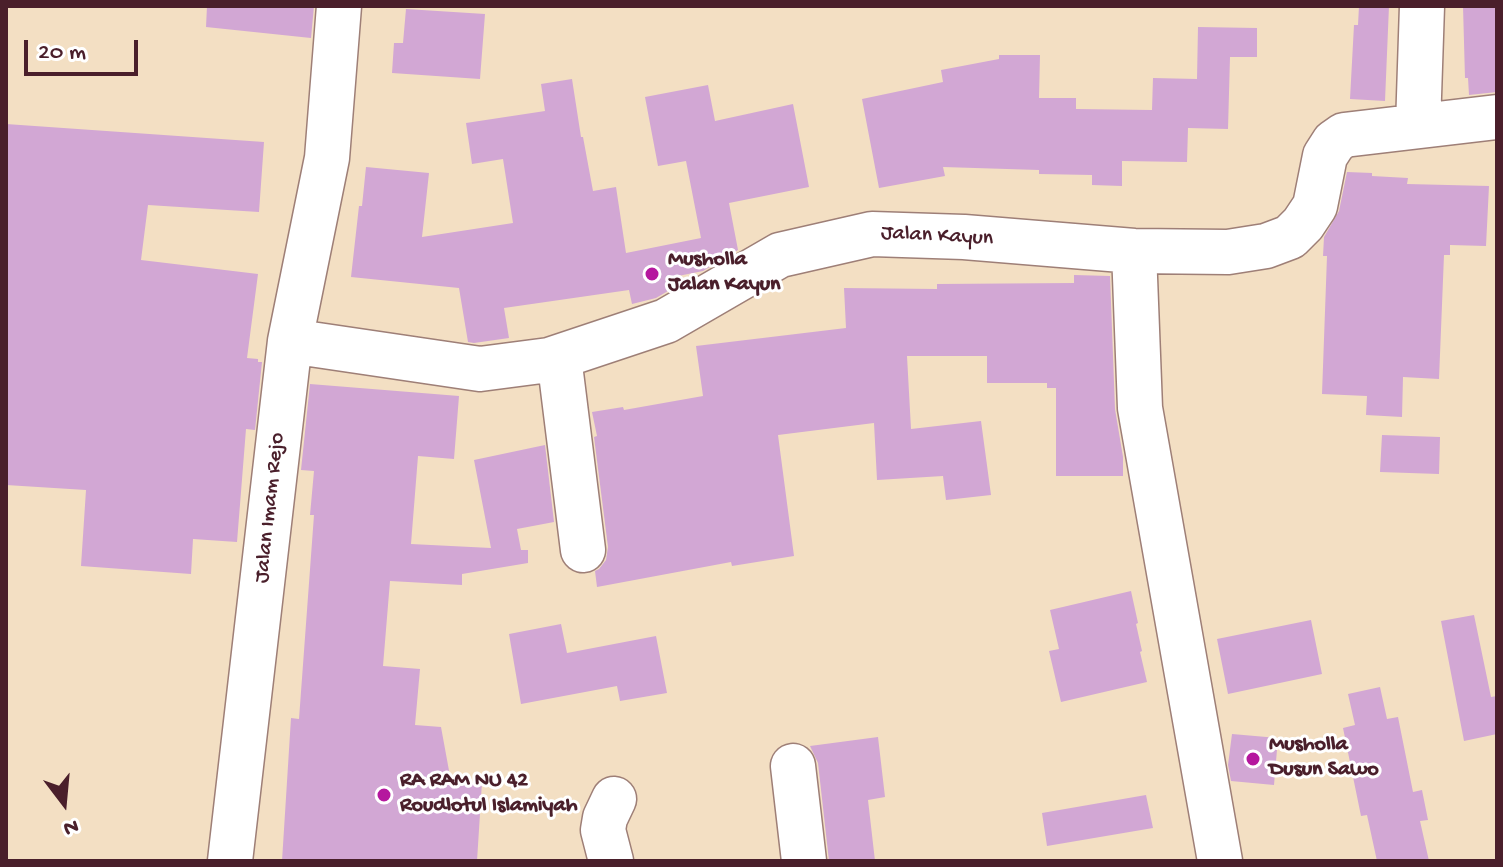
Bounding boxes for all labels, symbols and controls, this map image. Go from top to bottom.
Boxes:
scale bar [28,24,142,74]
text: 20 m [38,39,86,68]
street label: Jalan Kayun [880,221,994,253]
place label: Musholla Jalan Kayun [668,248,781,300]
marker: Musholla Jalan Kayun [643,265,661,283]
street label: Jalan Imam Rejo [250,431,292,585]
place label: Musholla Dusun Sawo [1269,733,1379,784]
marker: Musholla Dusun Sawo [1244,750,1262,768]
north arrow [24,763,104,843]
place label: RA RAM NU 42 Roudlotul Islamiyah [400,769,577,820]
marker: RA RAM NU 42 Roudlotul Islamiyah [375,786,393,804]
text: N [60,812,81,841]

